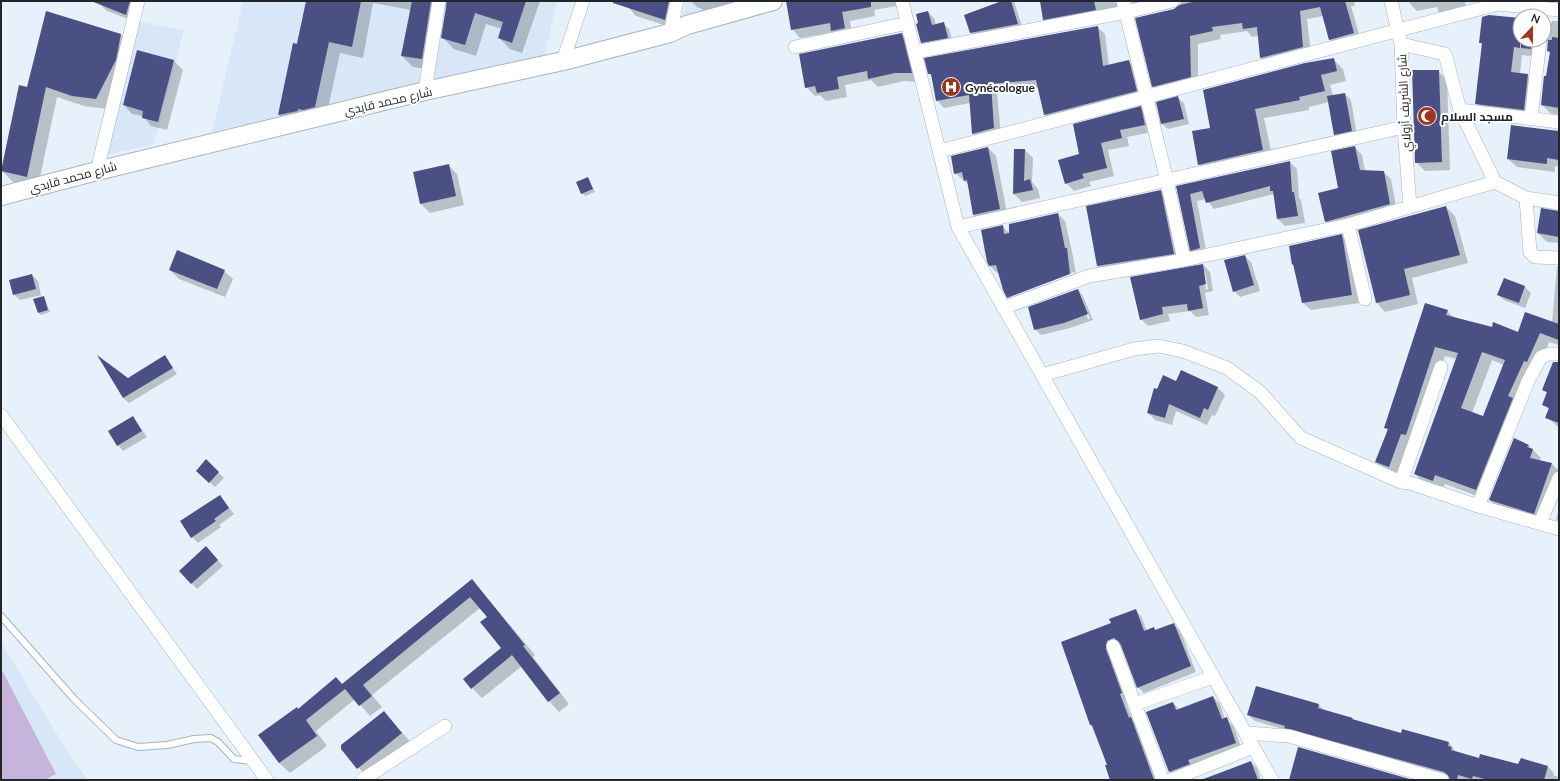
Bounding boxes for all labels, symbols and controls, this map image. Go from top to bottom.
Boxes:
north arrow [1512,8,1552,48]
text: N [1530,11,1542,26]
street label: شارع الشريف أزولاي [1394,54,1417,152]
hospital icon: Gynécologue [940,76,962,98]
place label: Gynécologue [965,80,1036,95]
street label: شارع محمد قايدي [342,84,434,121]
mosque icon: مسجد السلام [1416,105,1438,127]
place label: مسجد السلام [1441,109,1513,125]
street label: شارع محمد قايدي [28,158,119,199]

